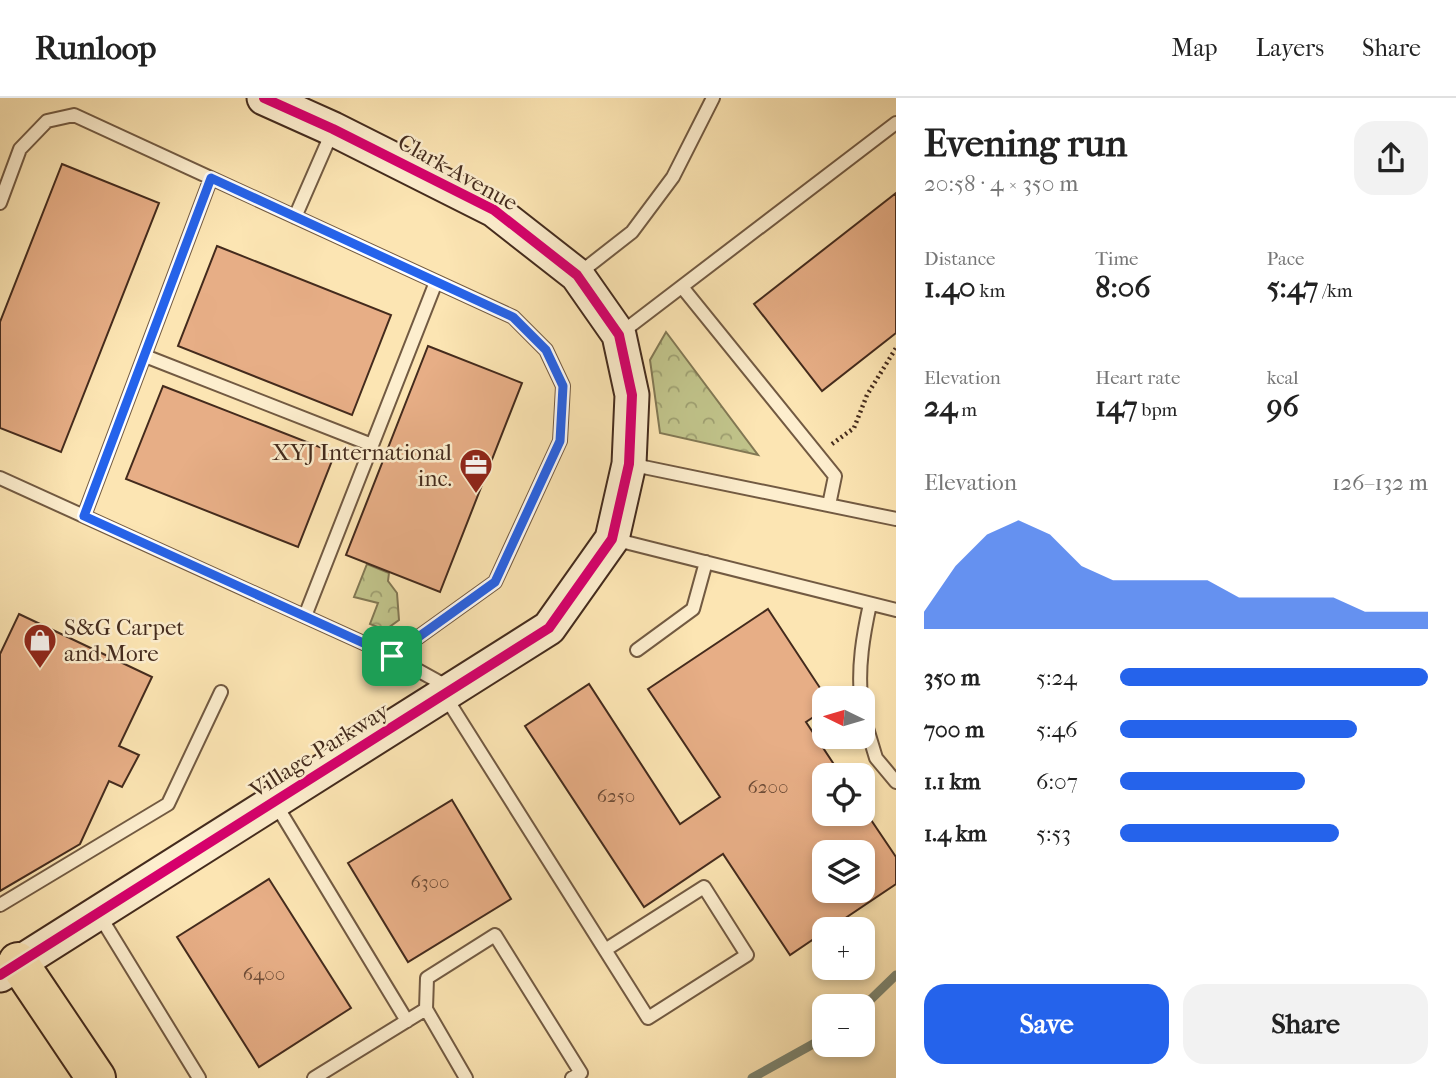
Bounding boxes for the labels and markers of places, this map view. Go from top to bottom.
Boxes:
place label: XYJ International inc. [272,439,453,492]
office icon: XYJ International inc. [457,446,495,495]
place label: S&G Carpet and More [64,614,185,667]
shop icon: S&G Carpet and More [21,621,59,670]
pin [362,626,422,686]

